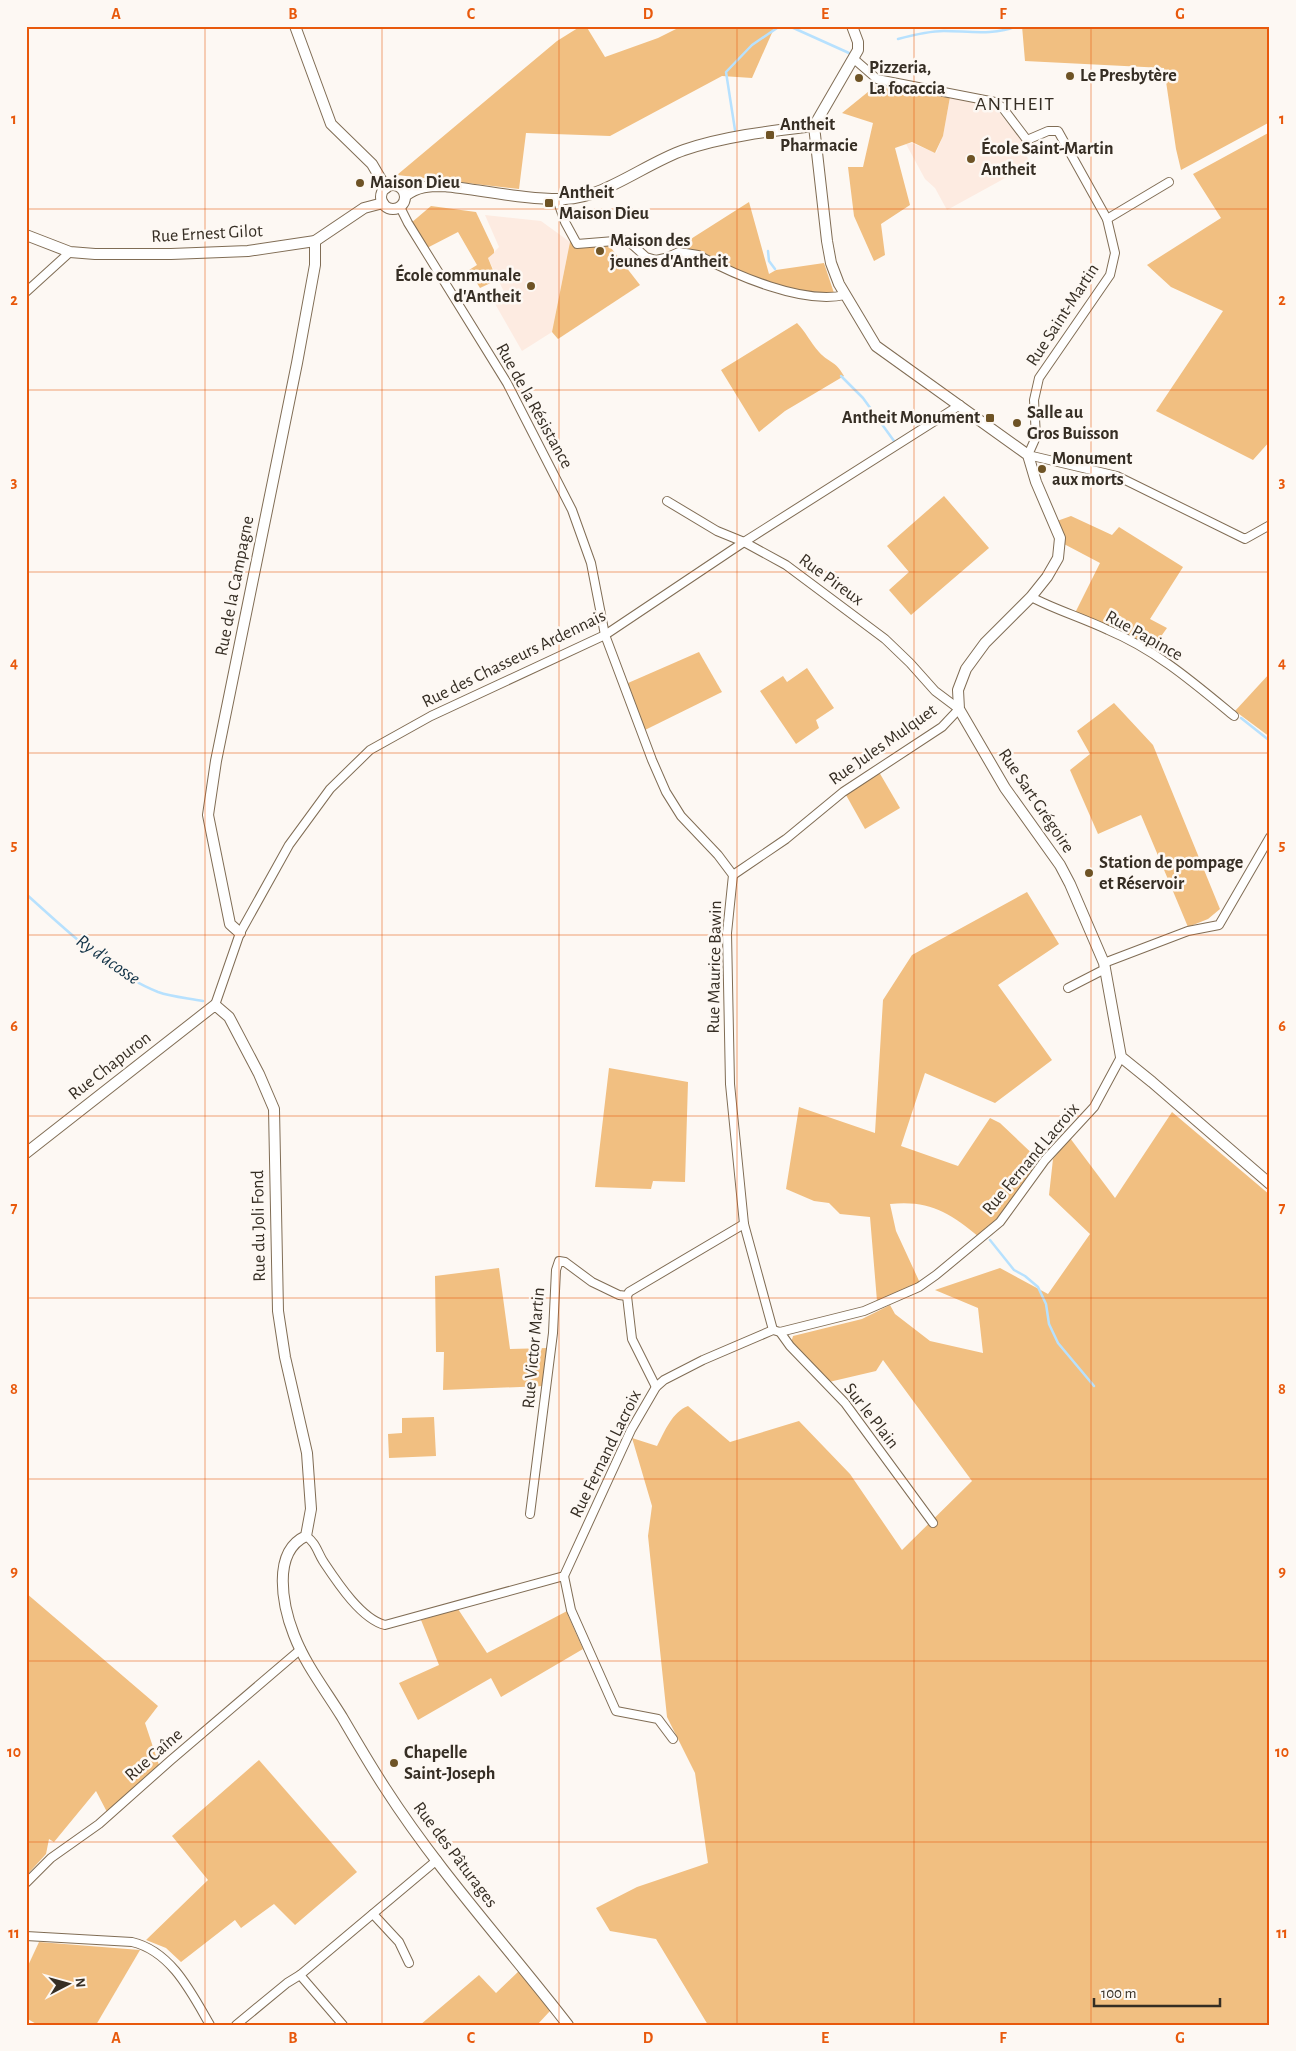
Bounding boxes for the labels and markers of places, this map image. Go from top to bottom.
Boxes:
place label: Pizzeria, La focaccia [869,59,946,98]
place label: Le Presbytère [1080,67,1177,85]
marker: Le Presbytère [1064,70,1076,82]
marker: Pizzeria, La focaccia [853,72,865,84]
place label: Antheit Pharmacie [780,116,858,155]
marker: Antheit Pharmacie [764,129,776,141]
place label: École Saint-Martin Antheit [981,137,1113,179]
marker: École Saint-Martin Antheit [965,153,977,165]
place label: Maison Dieu [370,174,460,192]
marker: Maison Dieu [354,177,366,189]
place label: Antheit Maison Dieu [559,184,649,223]
marker: Antheit Maison Dieu [543,197,555,209]
place label: Maison des jeunes d'Antheit [610,232,728,271]
marker: Maison des jeunes d'Antheit [594,245,606,257]
place label: École communale d'Antheit [395,264,521,306]
marker: École communale d'Antheit [525,280,537,292]
place label: Salle au Gros Buisson [1027,404,1119,443]
place label: Antheit Monument [842,409,980,427]
marker: Antheit Monument [984,412,996,424]
marker: Salle au Gros Buisson [1011,417,1023,429]
place label: Monument aux morts [1052,450,1132,489]
marker: Monument aux morts [1036,463,1048,475]
place label: Station de pompage et Réservoir [1099,854,1243,893]
marker: Station de pompage et Réservoir [1083,867,1095,879]
place label: Chapelle Saint-Joseph [404,1744,495,1783]
marker: Chapelle Saint-Joseph [388,1757,400,1769]

